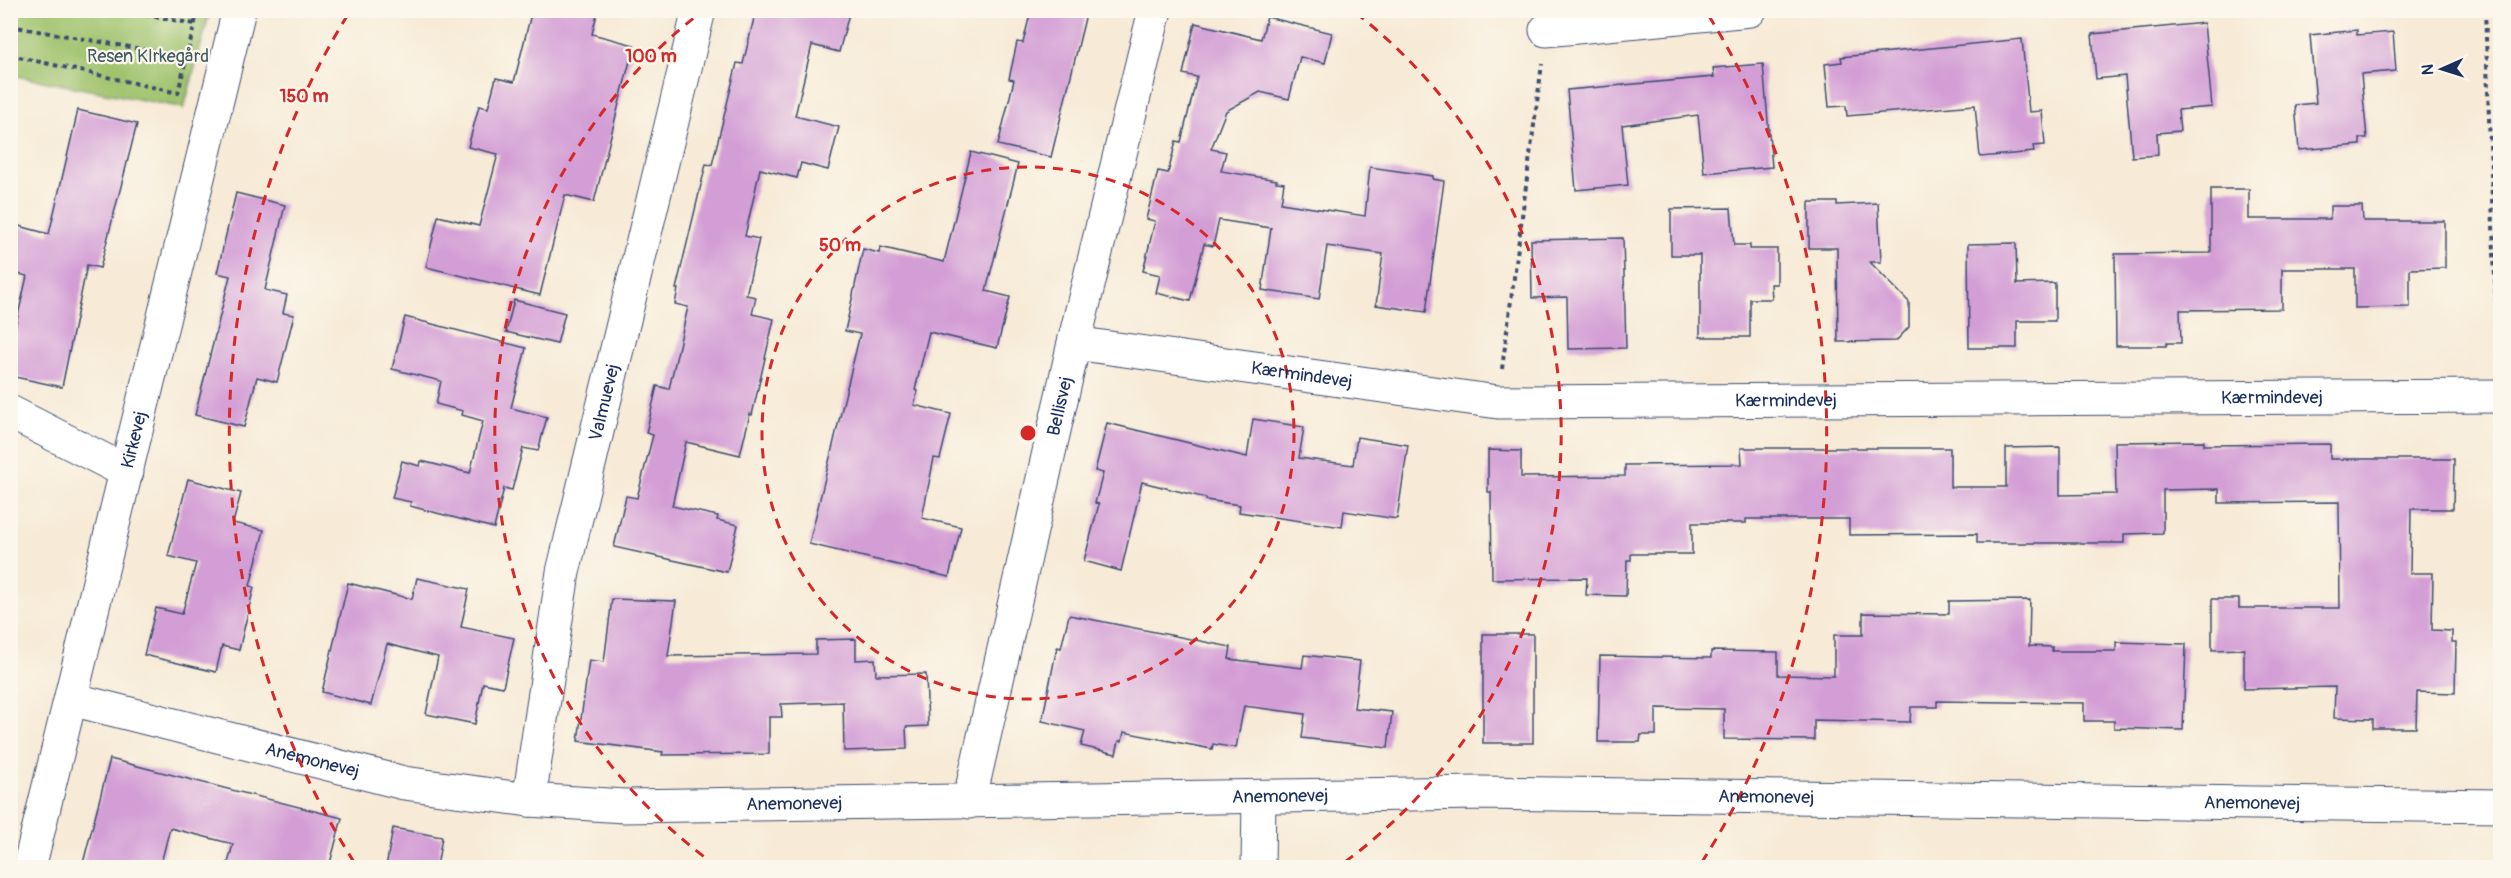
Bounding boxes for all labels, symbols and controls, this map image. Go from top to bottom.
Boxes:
north arrow [2412,39,2472,99]
park label: Resen KIrkegård [87,45,209,68]
text: 100 m [625,45,677,68]
text: N [2418,64,2438,76]
text: 150 m [280,85,329,108]
text: 50 m [819,234,861,257]
street label: Kærmindevej [1250,356,1354,393]
street label: Valmuevej [584,362,624,443]
street label: Bellisvej [1042,374,1077,438]
street label: Kærmindevej [2221,386,2323,409]
street label: Kærmindevej [1735,388,1837,412]
street label: Kirkevej [116,409,152,471]
centre of rings [1018,423,1038,443]
street label: Anemonevej [263,737,362,783]
street label: Anemonevej [1232,784,1328,808]
street label: Anemonevej [1718,785,1814,809]
street label: Anemonevej [746,791,843,816]
street label: Anemonevej [2204,791,2300,815]

